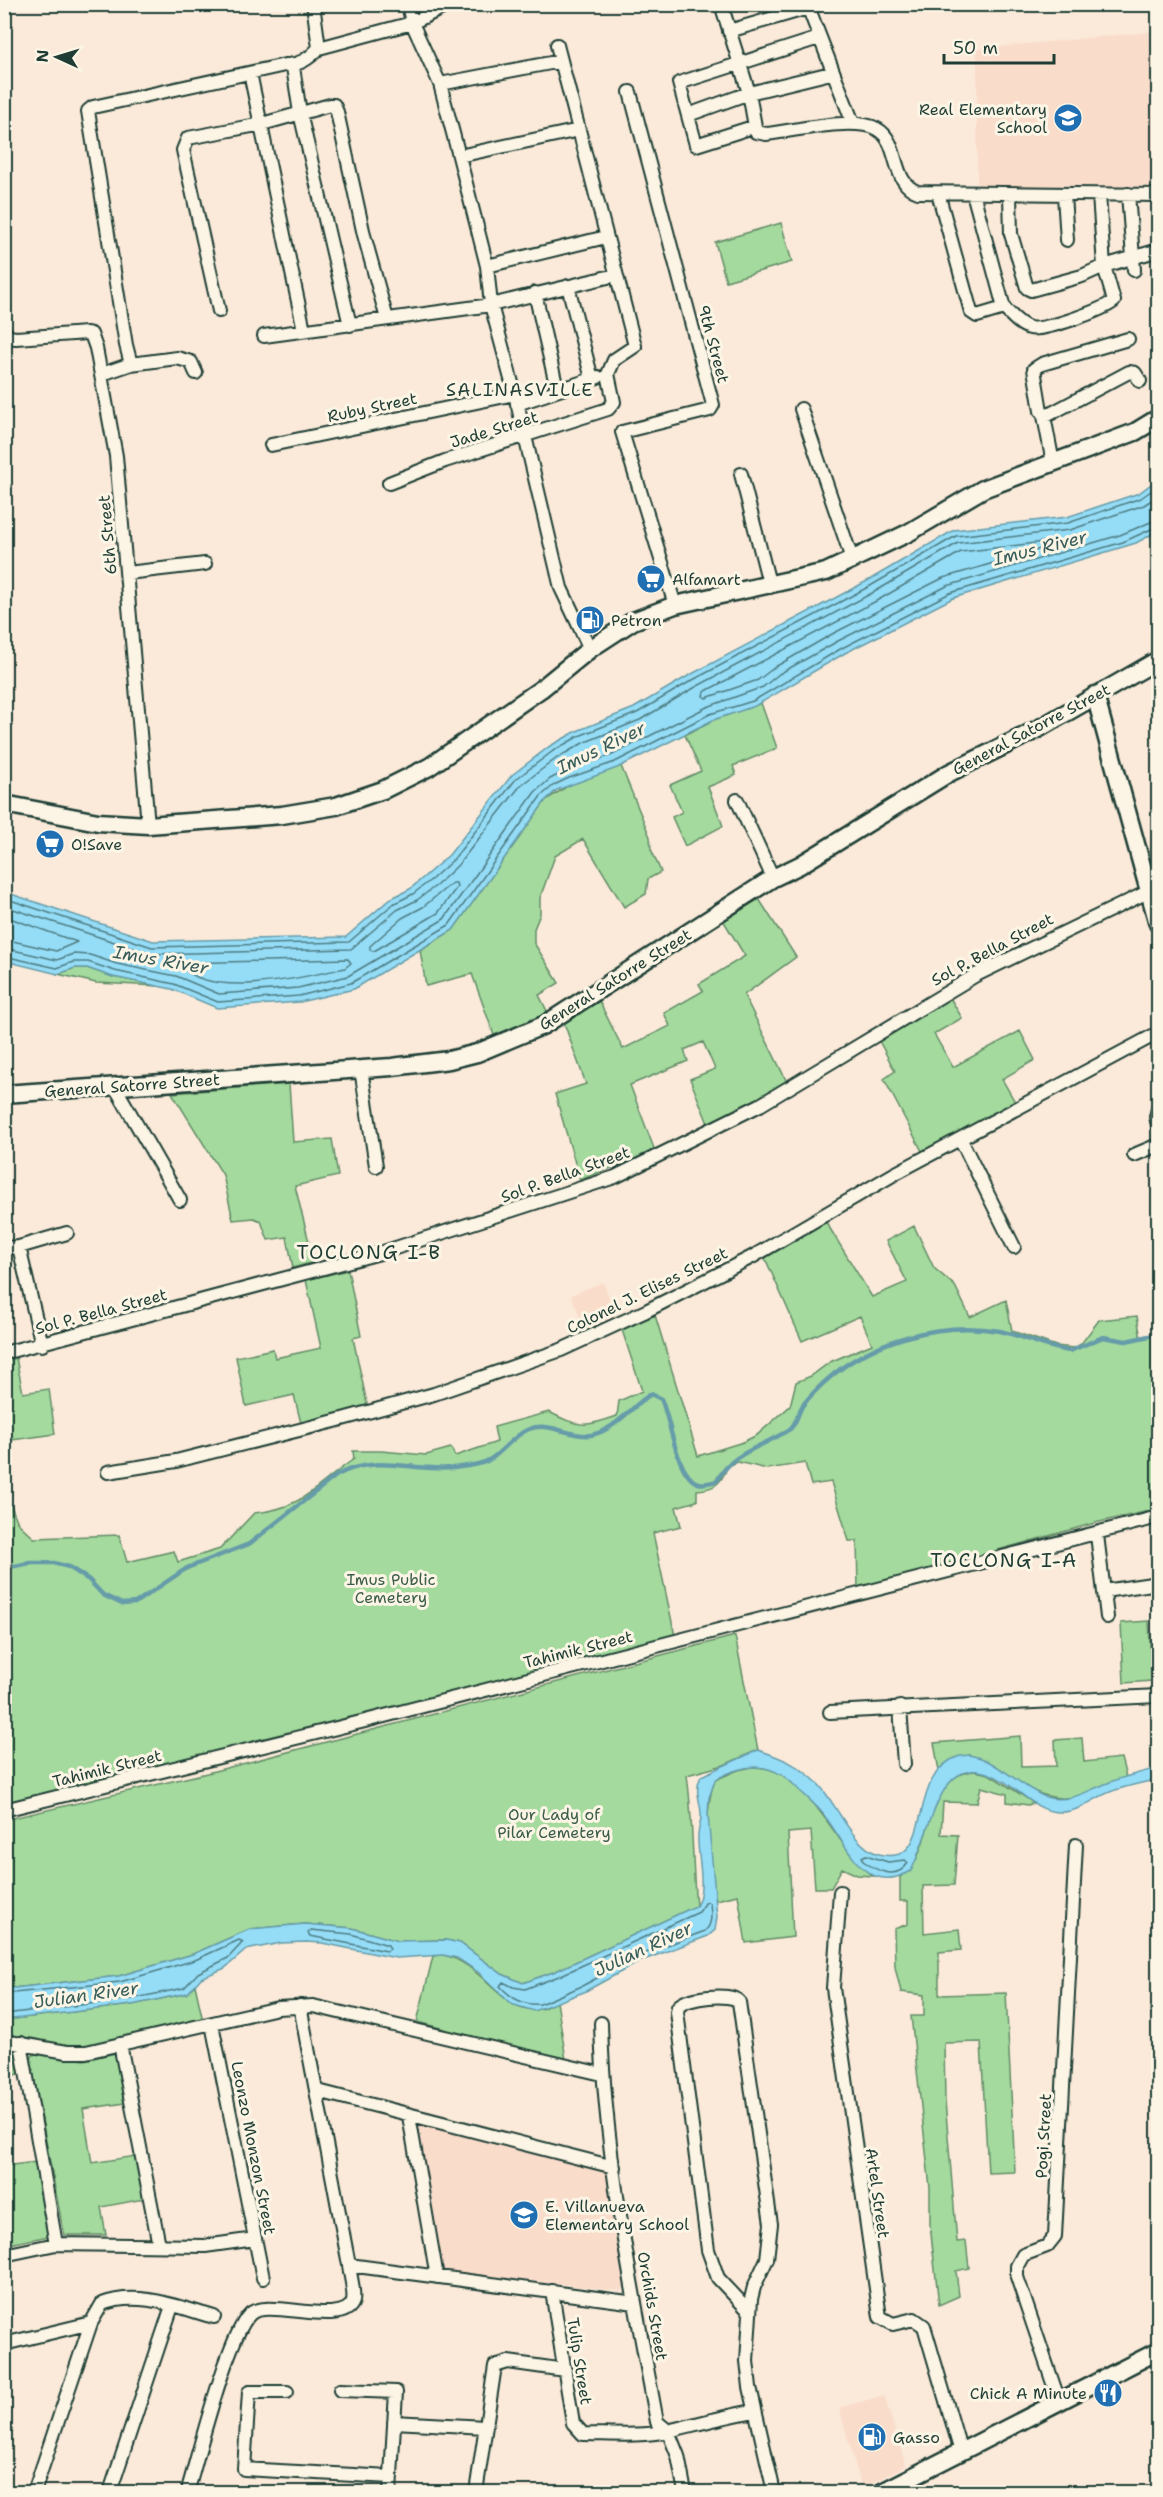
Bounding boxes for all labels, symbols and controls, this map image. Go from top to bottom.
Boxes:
north arrow [27,27,87,87]
scale bar [944,27,1054,65]
text: 50 m [953,36,998,60]
text: N [32,49,53,63]
place label: Real Elementary School [919,99,1047,138]
school or university icon: Real Elementary School [1052,102,1084,134]
street label: 9th Street [693,303,734,386]
district label: SALINASVILLE [446,378,594,402]
street label: Ruby Street [325,388,419,427]
street label: Jade Street [448,406,541,453]
street label: 6th Street [94,494,121,576]
water label: Imus River [989,525,1090,572]
supermarket icon: Alfamart [635,563,667,595]
place label: Alfamart [672,569,741,590]
fuel station icon: Petron [574,604,606,636]
place label: Petron [611,610,662,631]
street label: General Satorre Street [949,679,1114,780]
water label: Imus River [552,716,650,780]
supermarket icon: O!Save [34,828,66,860]
place label: O!Save [71,834,122,855]
street label: Sol P. Bella Street [927,908,1057,991]
street label: General Satorre Street [535,924,695,1035]
water label: Imus River [111,940,211,980]
street label: General Satorre Street [44,1069,221,1102]
street label: Sol P. Bella Street [498,1141,633,1208]
district label: TOCLONG I-B [297,1239,441,1265]
street label: Colonel J. Elises Street [563,1242,731,1339]
street label: Sol P. Bella Street [33,1284,169,1339]
district label: TOCLONG I-A [930,1547,1078,1573]
park label: Imus Public Cemetery [346,1569,436,1608]
street label: Tahimik Street [521,1626,635,1673]
street label: Tahimik Street [50,1745,164,1792]
park label: Our Lady of Pilar Cemetery [497,1804,611,1843]
water label: Julian River [590,1916,696,1982]
water label: Julian River [32,1976,141,2014]
street label: Leonzo Monzon Street [226,2060,281,2237]
street label: Pogi Street [1031,2093,1056,2179]
street label: Artel Street [861,2146,894,2240]
place label: E. Villanueva Elementary School [545,2196,689,2235]
school or university icon: E. Villanueva Elementary School [508,2199,540,2231]
street label: Orchids Street [633,2250,672,2362]
street label: Tulip Street [562,2316,597,2406]
restaurant icon: Chick A Minute [1092,2377,1124,2409]
place label: Chick A Minute [970,2383,1087,2404]
fuel station icon: Gasso [856,2421,888,2453]
place label: Gasso [893,2427,940,2448]

